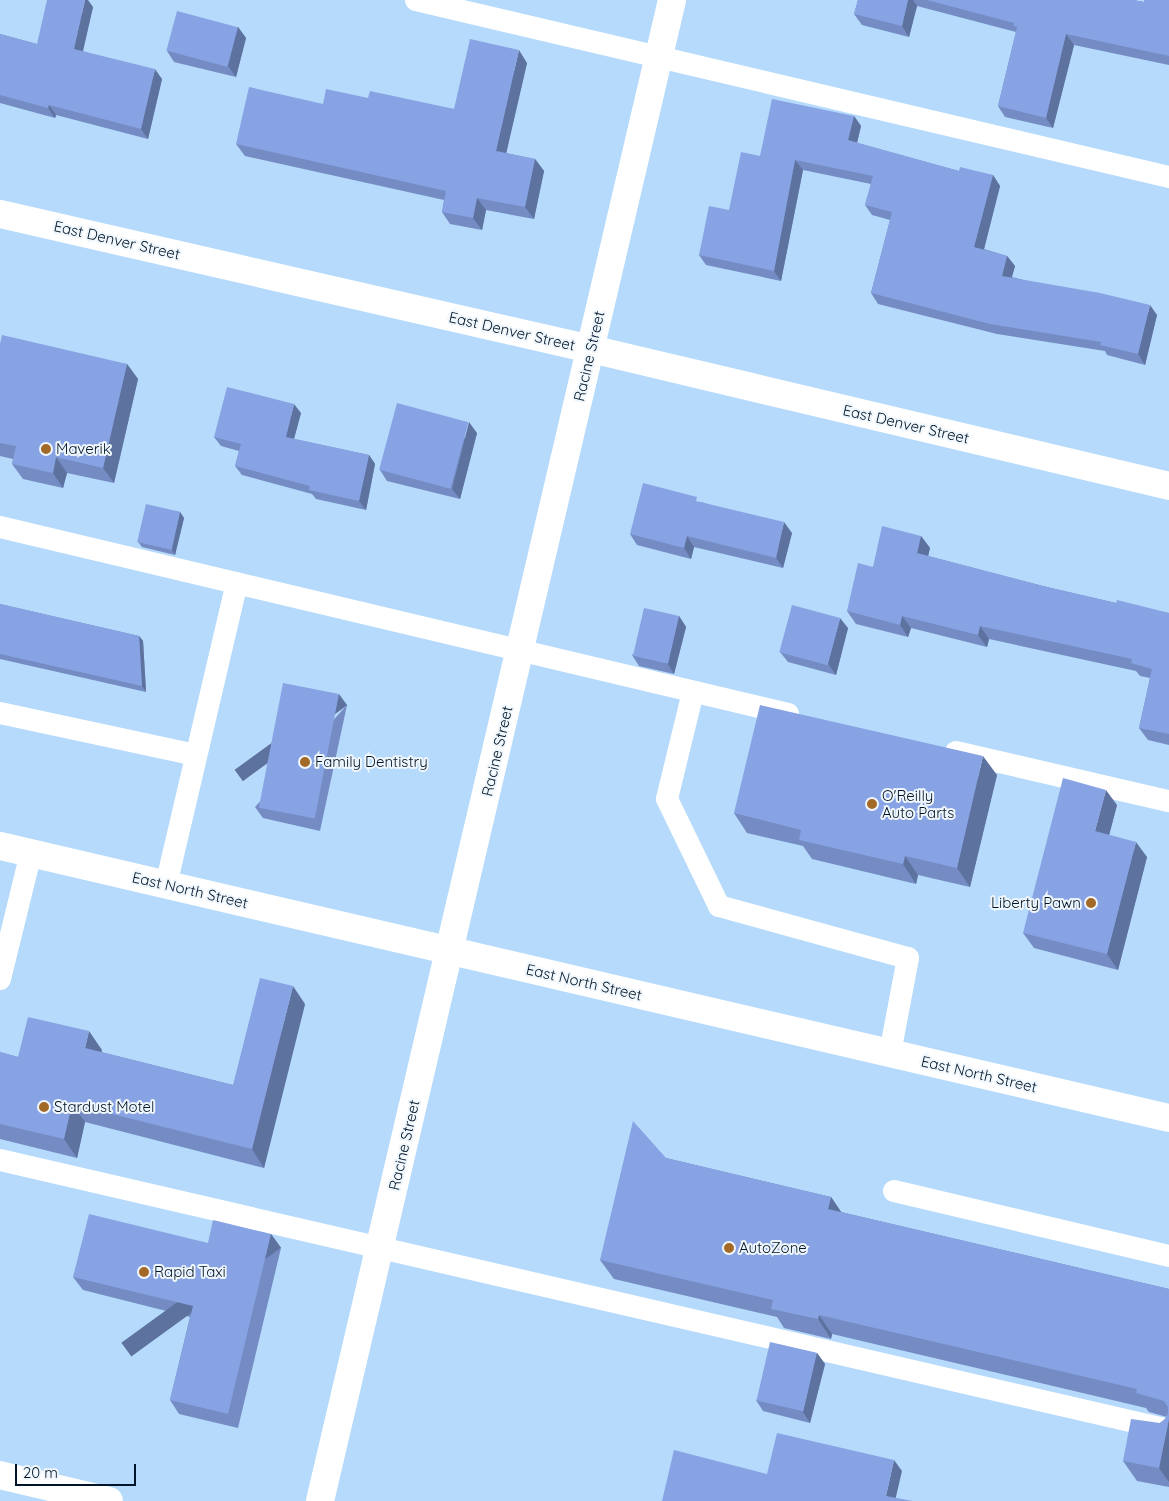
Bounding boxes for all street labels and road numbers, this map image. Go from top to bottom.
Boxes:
street label: East Denver Street [52,217,182,263]
street label: East Denver Street [447,308,577,354]
street label: Racine Street [570,309,608,403]
street label: East Denver Street [841,401,971,447]
street label: Racine Street [478,704,516,798]
street label: East North Street [130,868,250,912]
street label: East North Street [524,960,644,1004]
street label: East North Street [919,1052,1039,1096]
street label: Racine Street [385,1098,423,1192]

